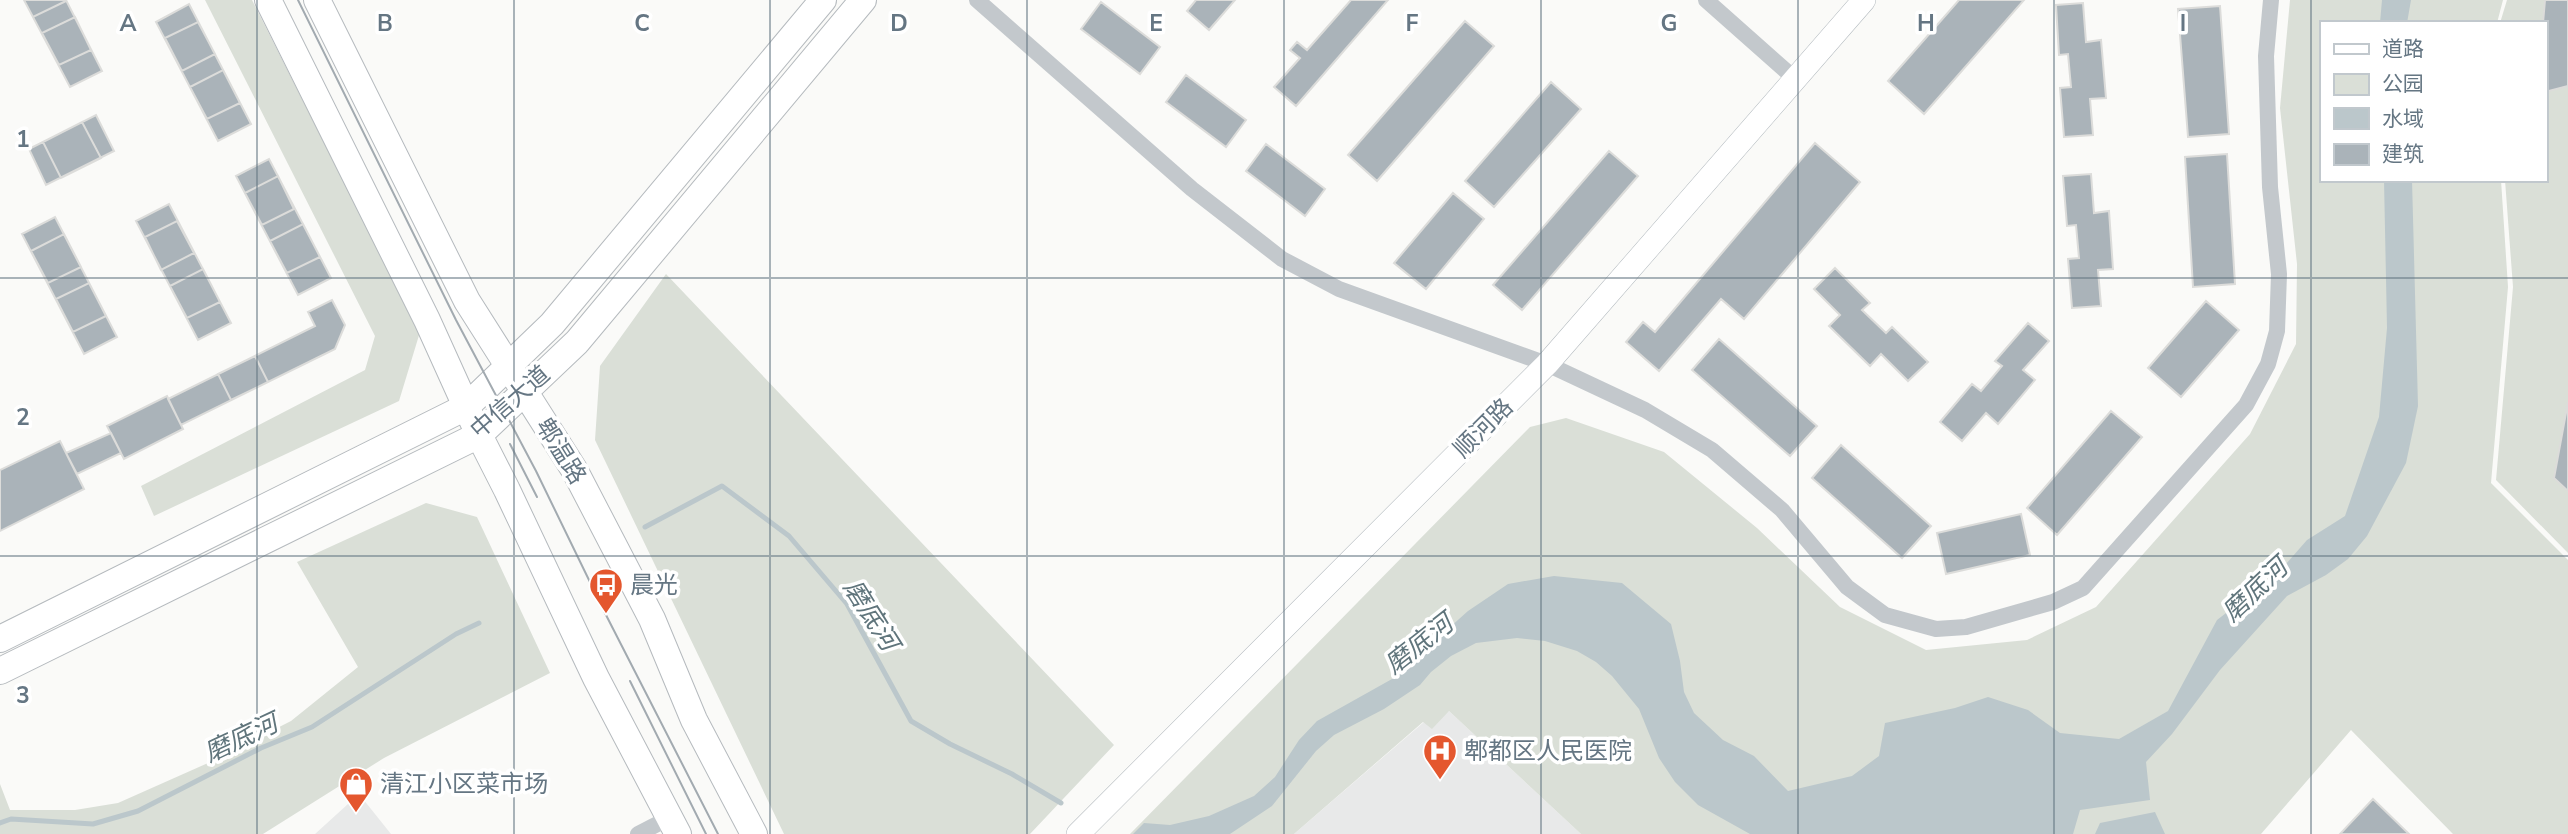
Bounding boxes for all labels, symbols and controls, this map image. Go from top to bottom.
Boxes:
text: A [119,8,137,39]
text: B [377,8,393,39]
text: C [634,8,650,39]
text: D [890,8,908,39]
text: E [1149,8,1163,39]
text: F [1406,8,1419,39]
text: G [1661,8,1677,39]
text: H [1917,8,1935,39]
text: I [2180,8,2186,39]
legend [2320,21,2547,182]
text: 道路 [2382,35,2424,63]
text: 公园 [2382,70,2424,98]
text: 水域 [2382,105,2424,133]
text: 1 [16,124,30,155]
text: 建筑 [2382,140,2424,168]
street label: 中信大道 [463,358,557,446]
street label: 顺河路 [1446,391,1520,465]
text: 2 [16,402,30,433]
street label: 郫温路 [528,412,594,490]
water label: 磨底河 [2215,547,2299,629]
bus stop icon: 晨光 [587,566,625,615]
place label: 晨光 [630,569,678,601]
water label: 磨底河 [835,573,909,662]
water label: 磨底河 [1377,603,1464,682]
text: 3 [16,680,30,711]
water label: 磨底河 [198,704,288,770]
hospital icon: 郫都区人民医院 [1421,732,1459,781]
place label: 郫都区人民医院 [1464,735,1632,767]
shop icon: 清江小区菜市场 [337,765,375,814]
place label: 清江小区菜市场 [380,768,548,800]

